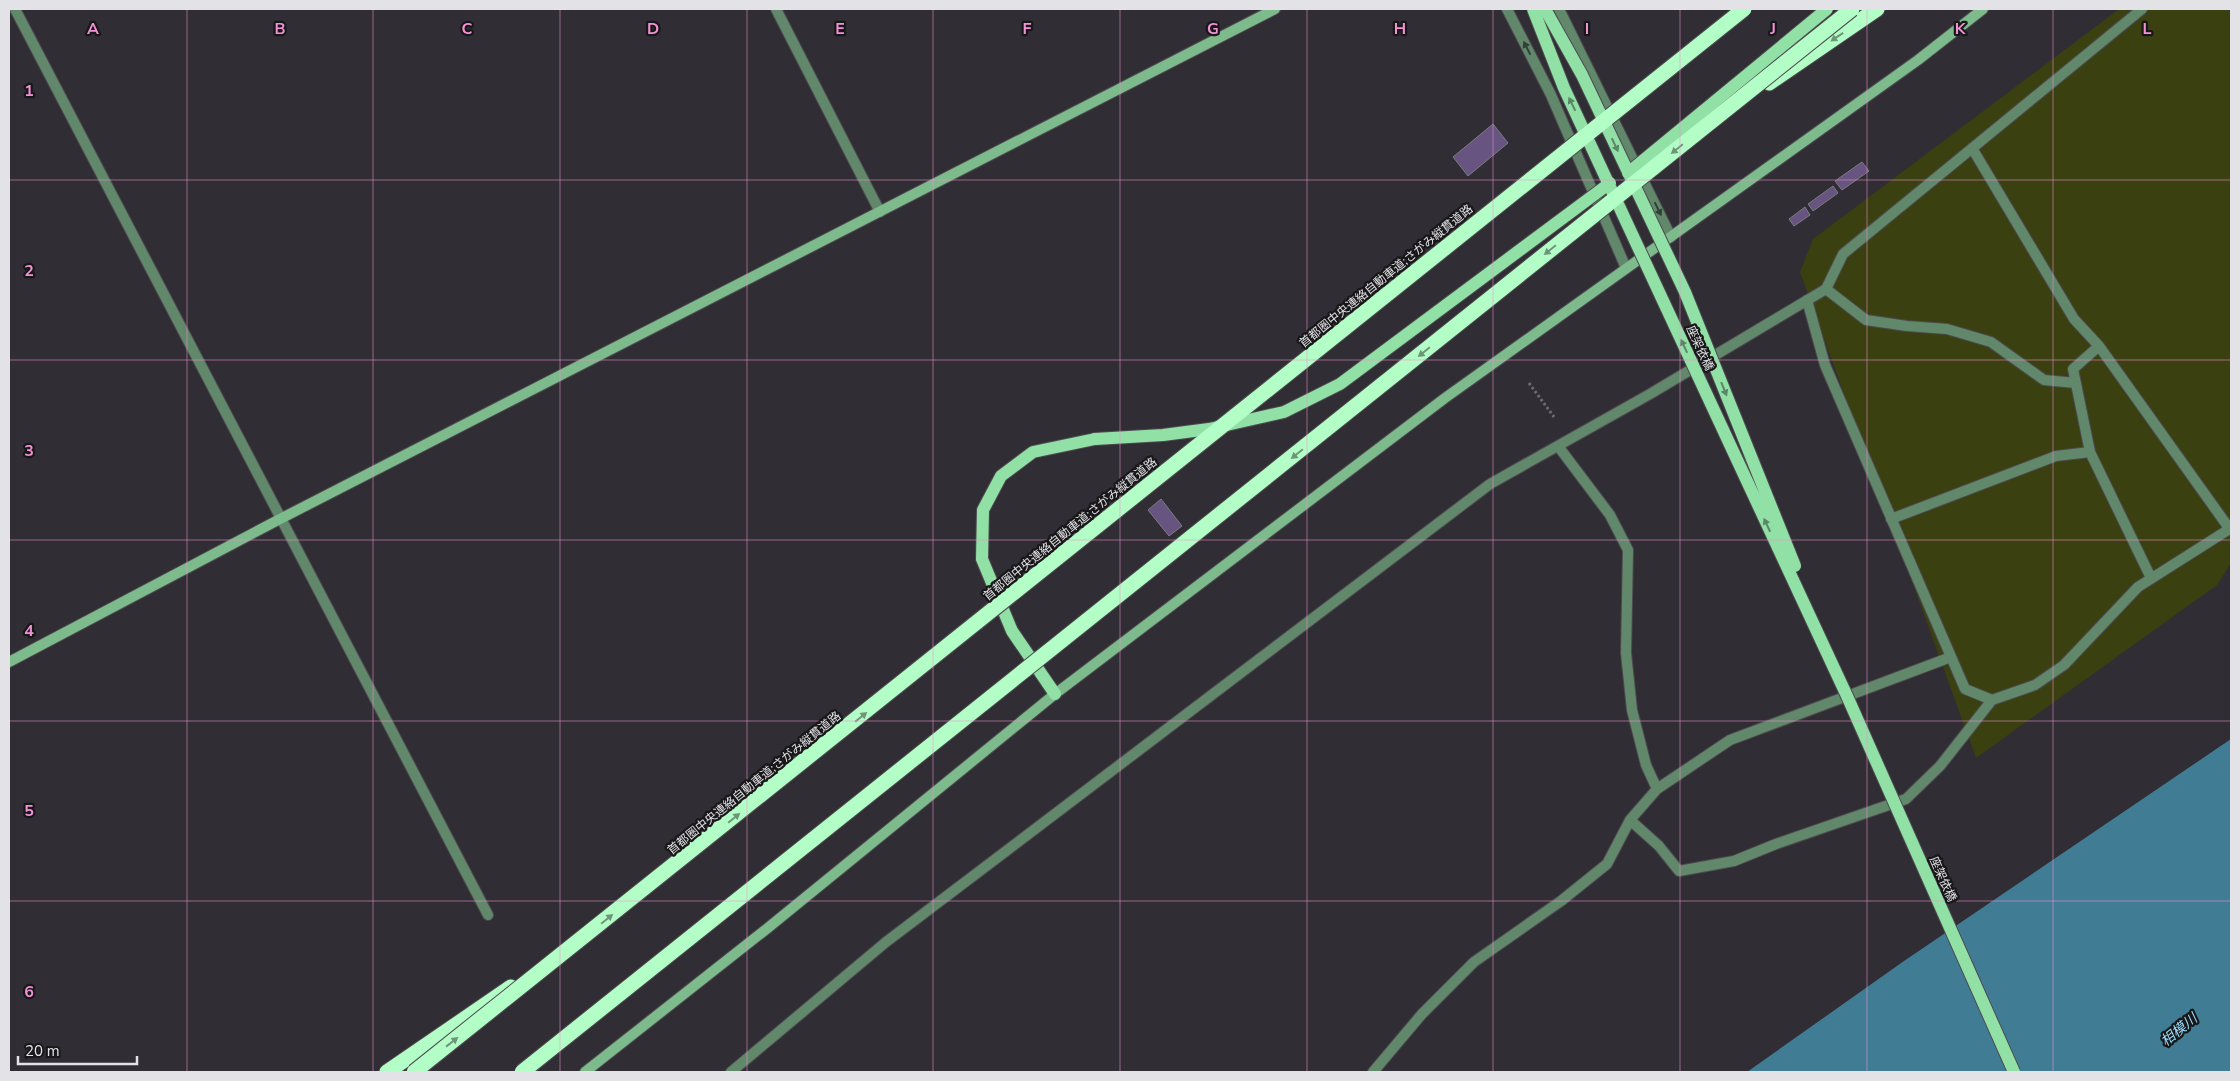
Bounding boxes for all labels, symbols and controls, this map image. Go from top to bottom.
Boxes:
text: A [87,18,99,40]
text: B [274,18,286,40]
text: C [462,18,473,40]
text: D [647,18,659,40]
text: E [835,18,845,40]
text: F [1023,18,1032,40]
text: G [1207,18,1219,40]
text: H [1394,18,1406,40]
text: I [1585,18,1589,40]
text: J [1769,18,1776,40]
text: K [1955,18,1967,40]
text: L [2143,18,2152,40]
one-way arrow [1830,32,1844,41]
one-way arrow [1523,41,1531,55]
text: 1 [24,80,34,102]
one-way arrow [1567,96,1576,111]
one-way arrow [1611,138,1619,152]
one-way arrow [1671,143,1684,154]
street label: 首都圏中央連絡自動車道;さがみ縦貫道路 [1296,201,1476,351]
one-way arrow [1654,202,1662,216]
one-way arrow [1544,245,1557,256]
text: 2 [24,260,34,282]
street label: 座架依橋 [1683,323,1717,373]
one-way arrow [1679,339,1687,353]
one-way arrow [1417,346,1430,357]
one-way arrow [1721,382,1728,397]
text: 3 [24,440,34,462]
one-way arrow [1291,448,1304,459]
street label: 首都圏中央連絡自動車道;さがみ縦貫道路 [980,454,1160,604]
one-way arrow [1763,518,1771,532]
text: 4 [24,620,34,642]
street label: 首都圏中央連絡自動車道;さがみ縦貫道路 [664,708,844,858]
one-way arrow [854,711,867,722]
text: 5 [24,800,34,822]
one-way arrow [727,812,740,823]
street label: 座架依橋 [1926,854,1960,904]
one-way arrow [600,914,613,924]
text: 6 [24,981,34,1003]
water label: 相模川 [2157,1008,2203,1051]
scale bar [18,1034,136,1066]
one-way arrow [445,1036,458,1047]
text: 20 m [25,1041,60,1061]

